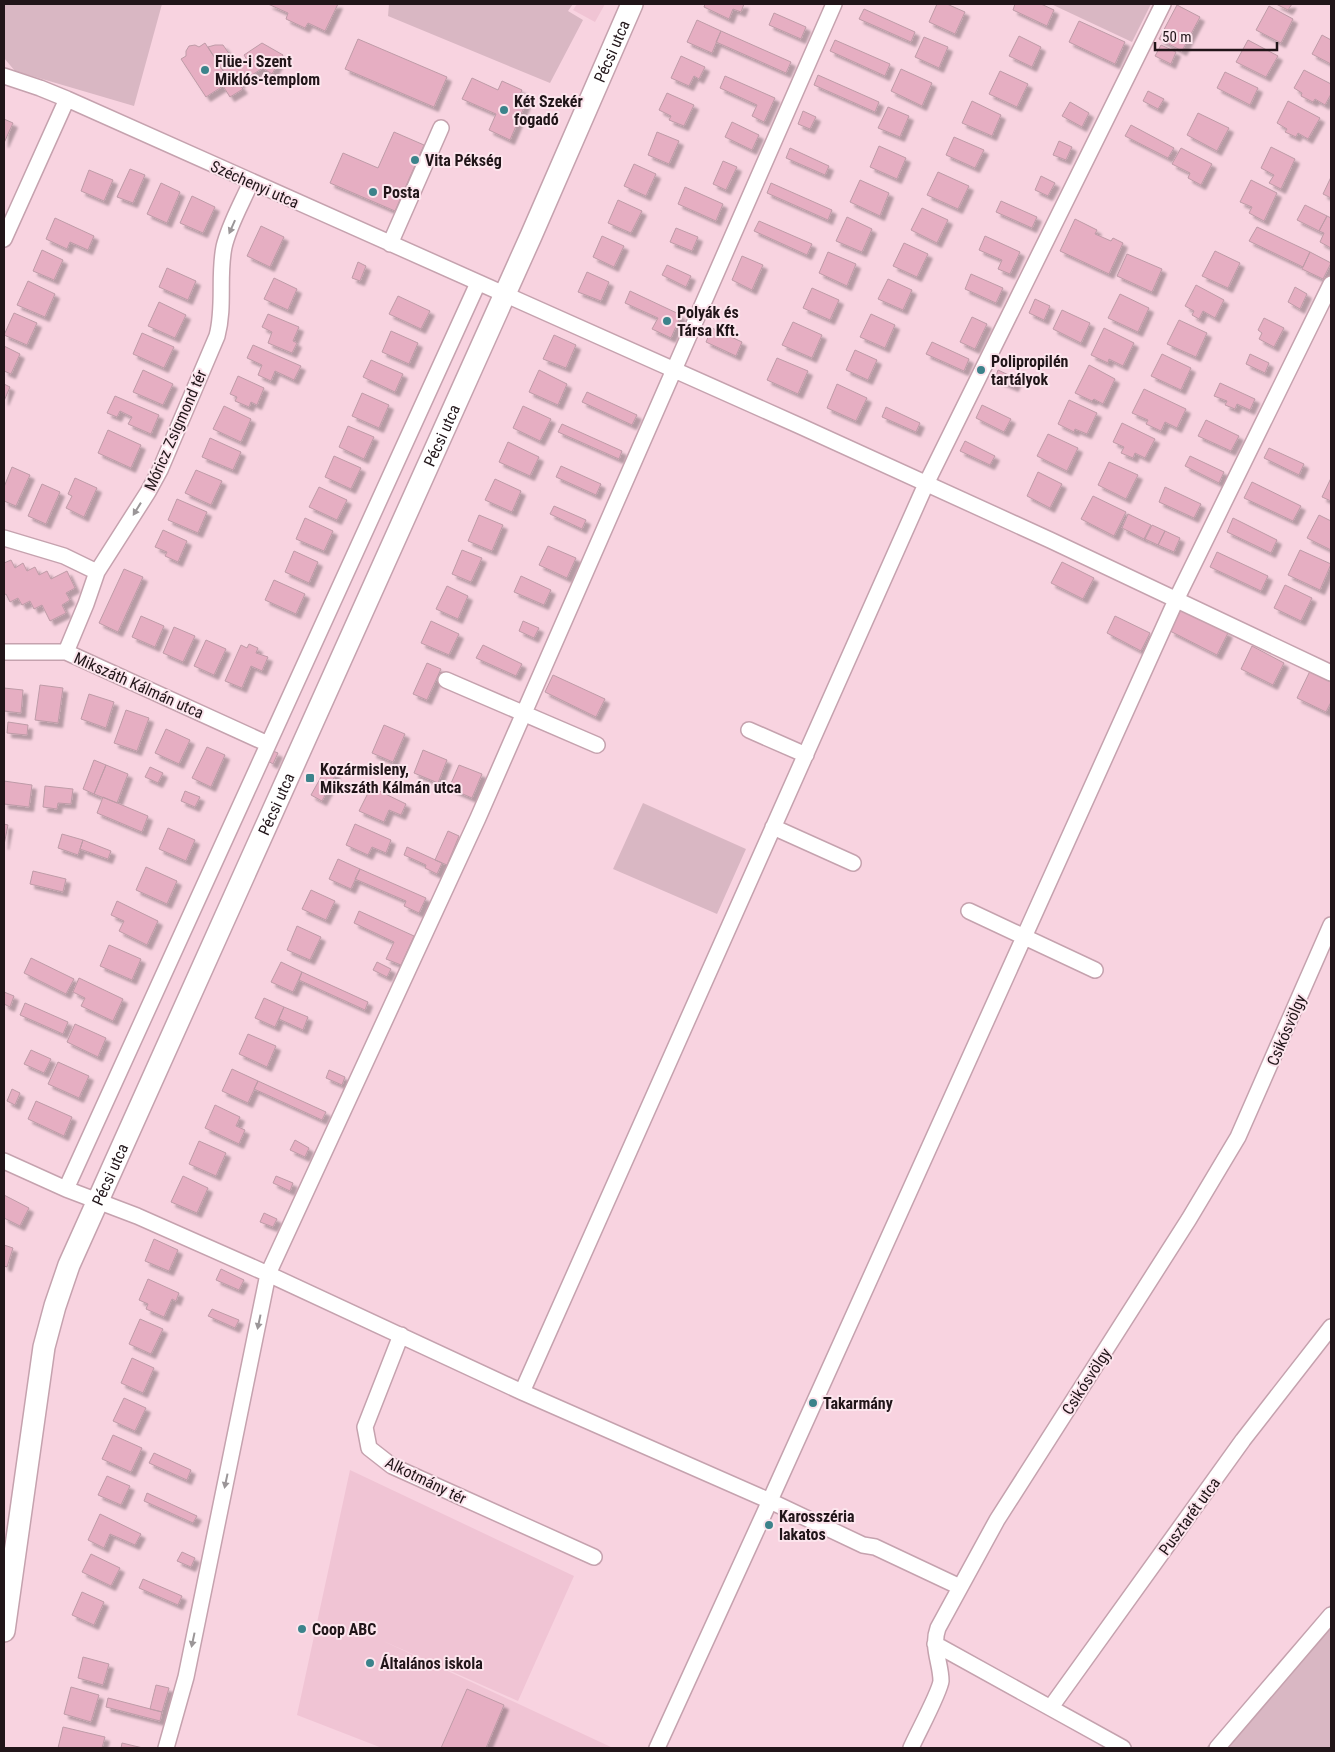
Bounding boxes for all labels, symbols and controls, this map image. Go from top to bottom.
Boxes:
street label: Pécsi utca [590,18,634,85]
scale bar [1155,20,1278,52]
text: 50 m [1162,28,1192,46]
place label: Flüe-i Szent Miklós-templom [215,52,320,89]
marker: Flüe-i Szent Miklós-templom [199,64,211,76]
place label: Két Szekér fogadó [514,92,583,129]
marker: Két Szekér fogadó [498,104,510,116]
place label: Vita Pékség [425,151,502,170]
marker: Vita Pékség [409,154,421,166]
street label: Széchenyi utca [208,157,302,212]
place label: Posta [383,183,420,202]
marker: Posta [367,186,379,198]
one-way arrow [227,220,235,234]
place label: Polyák és Társa Kft. [677,303,739,340]
marker: Polyák és Társa Kft. [661,315,673,327]
place label: Polipropilén tartályok [991,352,1069,389]
marker: Polipropilén tartályok [975,364,987,376]
street label: Móricz Zsigmond tér [140,367,211,494]
street label: Pécsi utca [420,402,464,469]
one-way arrow [132,503,141,516]
street label: Mikszáth Kálmán utca [71,648,207,723]
place label: Kozármisleny, Mikszáth Kálmán utca [320,760,462,797]
street label: Pécsi utca [254,770,299,838]
marker: Kozármisleny, Mikszáth Kálmán utca [304,772,316,784]
street label: Csikósvölgy [1263,991,1310,1069]
street label: Pécsi utca [88,1141,132,1208]
one-way arrow [254,1314,262,1330]
street label: Csikósvölgy [1058,1344,1115,1418]
place label: Takarmány [823,1394,893,1413]
marker: Takarmány [807,1397,819,1409]
street label: Alkotmány tér [382,1453,470,1508]
one-way arrow [222,1474,230,1489]
street label: Pusztarét utca [1155,1474,1224,1559]
place label: Karosszéria lakatos [779,1507,855,1544]
marker: Karosszéria lakatos [763,1519,775,1531]
place label: Coop ABC [312,1620,376,1639]
marker: Coop ABC [296,1623,308,1635]
one-way arrow [189,1633,197,1648]
place label: Általános iskola [380,1654,483,1673]
marker: Általános iskola [364,1657,376,1669]

